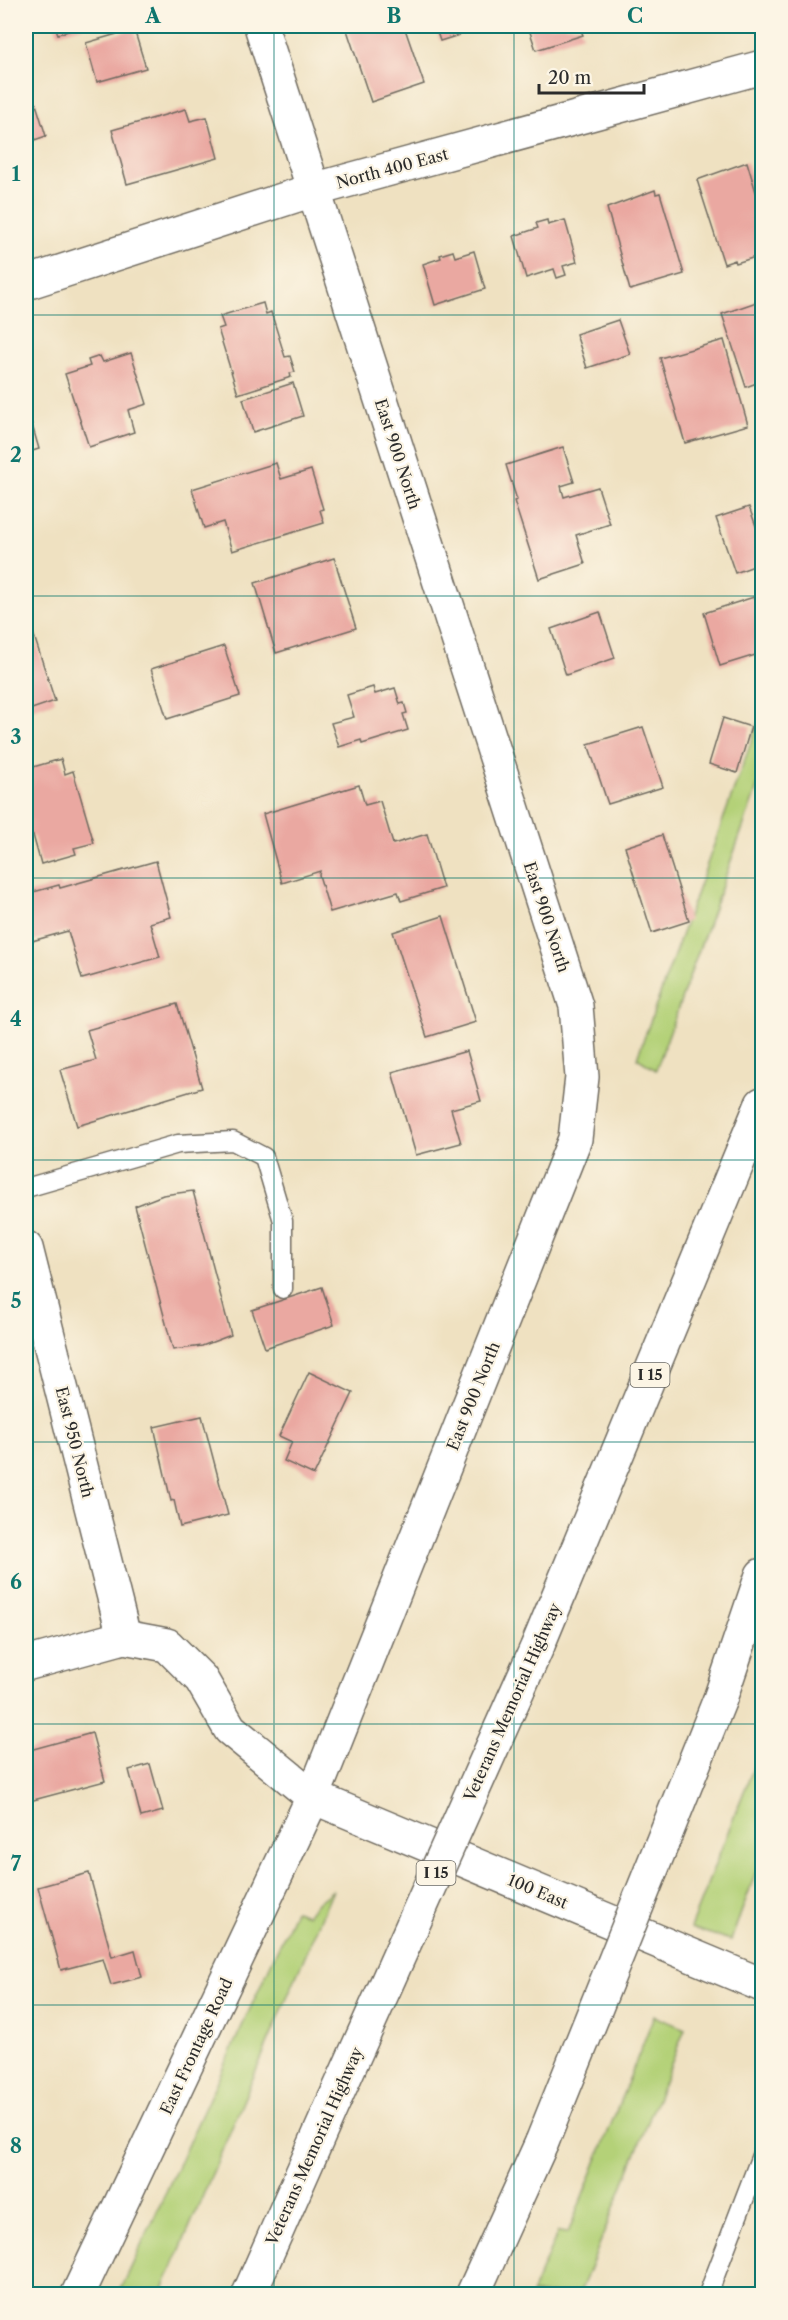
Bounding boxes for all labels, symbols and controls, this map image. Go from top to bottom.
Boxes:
text: A [144,4,161,28]
text: B [387,4,402,28]
text: C [627,4,643,28]
scale bar [539,57,644,95]
text: 20 m [548,67,592,89]
street label: North 400 East [334,143,450,193]
text: 1 [12,162,21,186]
street label: East 900 North [371,396,425,512]
text: 2 [10,443,22,467]
text: 3 [10,725,22,749]
street label: East 900 North [520,859,574,975]
text: 4 [10,1007,22,1031]
text: 5 [10,1289,22,1313]
street label: East 900 North [442,1339,504,1453]
road number: I 15 [630,1363,670,1387]
street label: East 950 North [52,1384,98,1500]
text: 6 [10,1570,22,1594]
street label: Veterans Memorial Highway [459,1599,565,1805]
text: 7 [11,1852,22,1876]
road number: I 15 [416,1861,456,1885]
street label: 100 East [505,1869,571,1913]
street label: East Frontage Road [156,1974,236,2117]
street label: Veterans Memorial Highway [261,2043,367,2249]
text: 8 [10,2134,22,2158]

